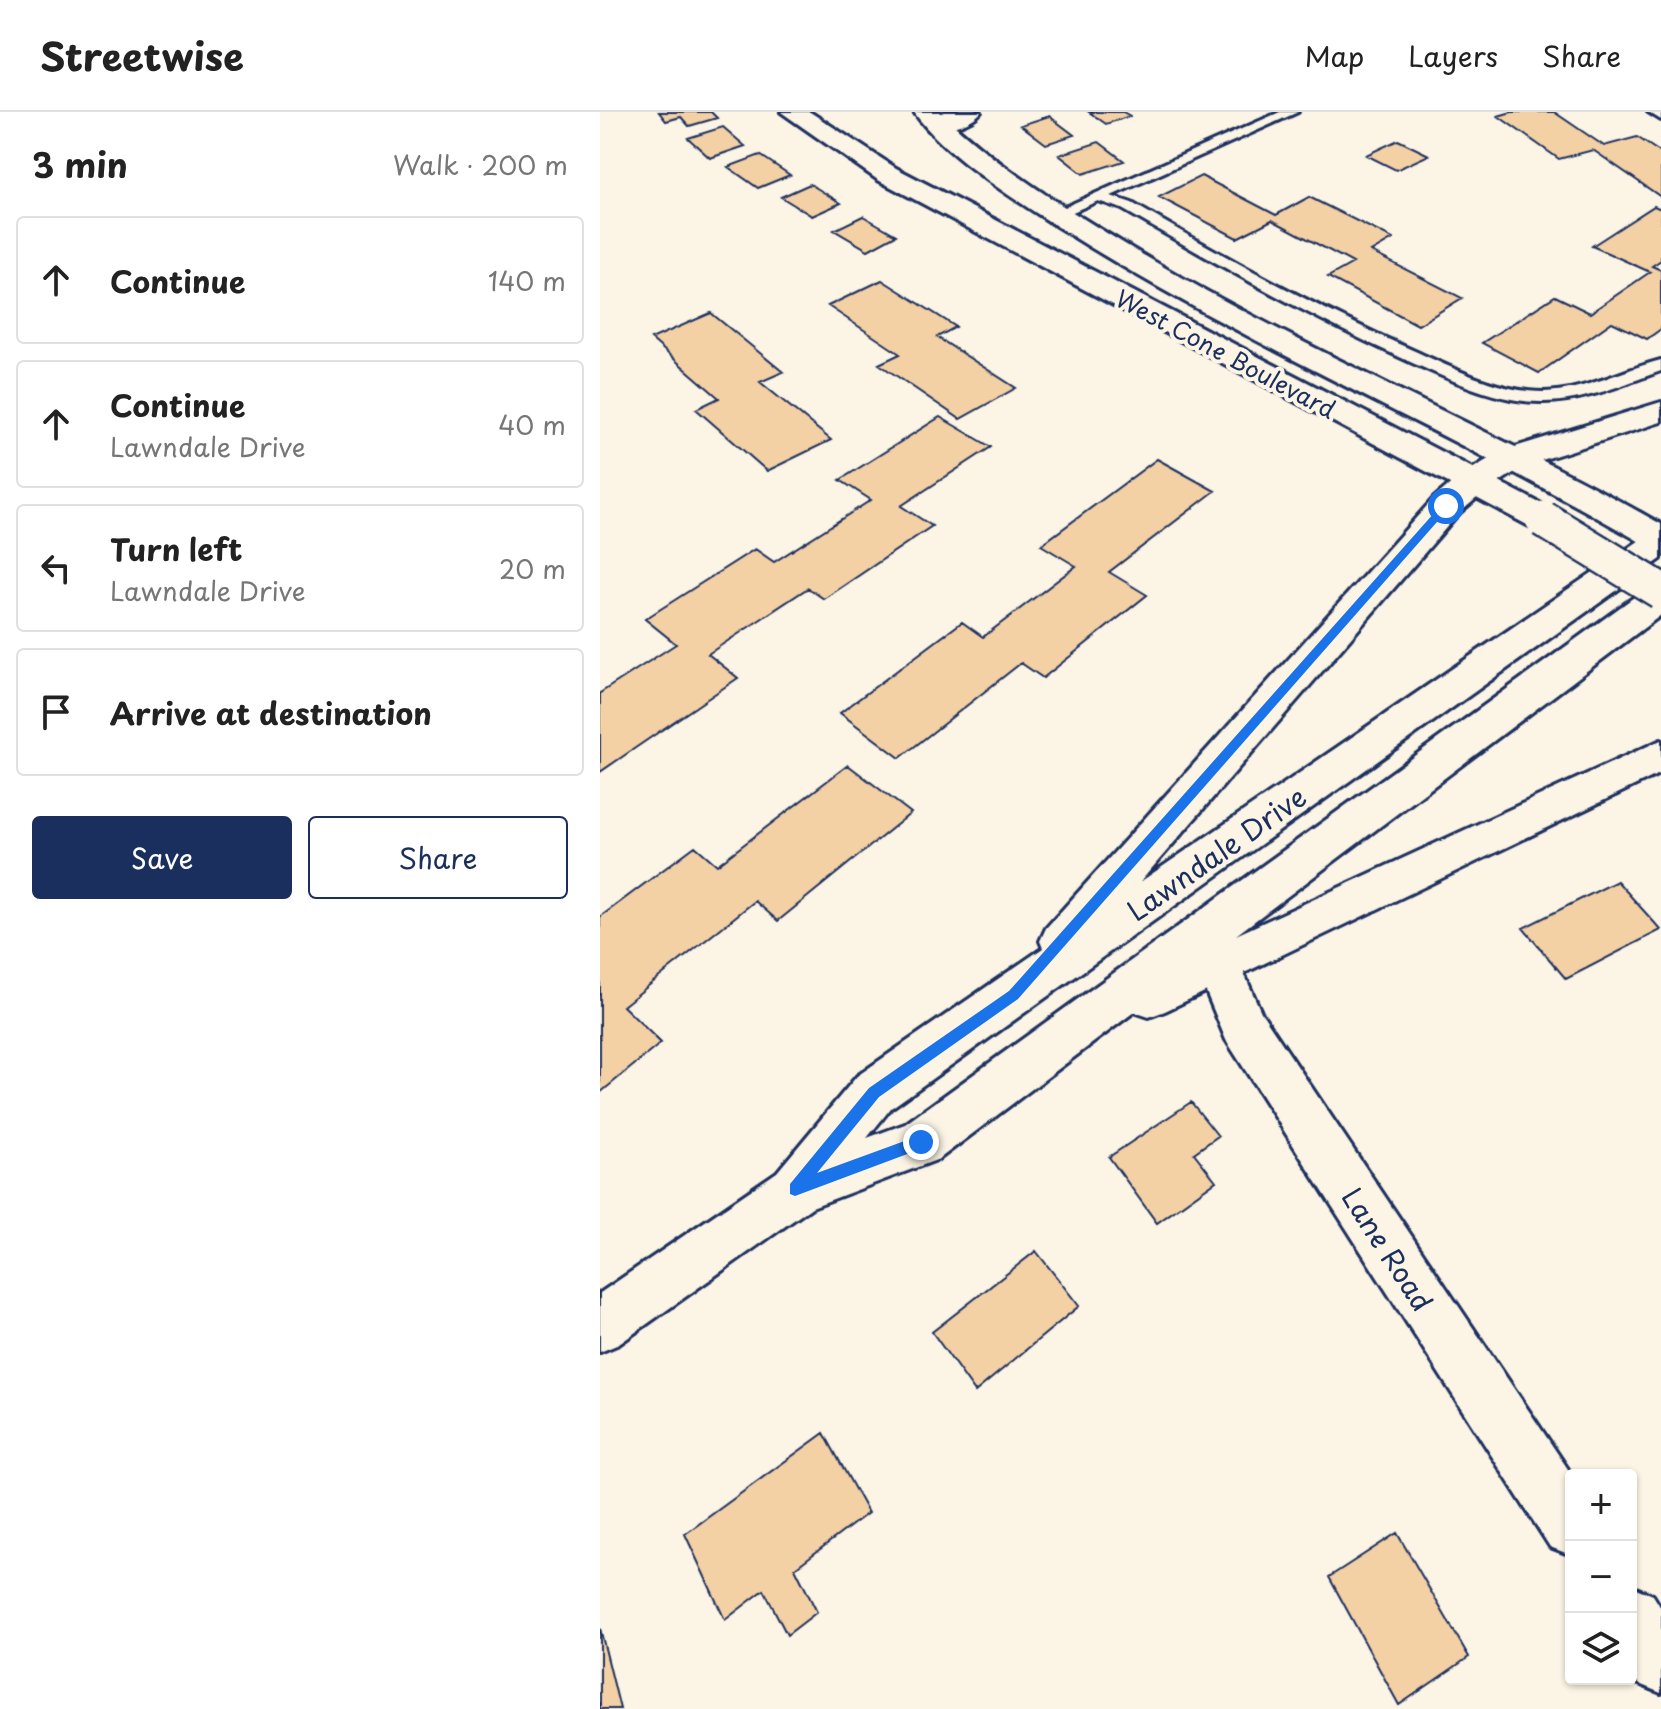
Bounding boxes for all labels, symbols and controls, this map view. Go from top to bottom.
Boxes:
text: Streetwise [40,27,244,84]
text: Map [1304,34,1364,77]
text: Layers [1408,34,1498,77]
text: Share [1542,34,1621,77]
text: 3 min [32,138,128,190]
text: Walk · 200 m [393,145,568,184]
icon: ahead [34,258,78,302]
text: Continue [110,258,245,303]
text: 140 m [488,261,566,300]
street label: West Cone Boulevard [1109,280,1343,427]
text: Continue [110,382,245,427]
icon: ahead [34,402,78,446]
text: 40 m [498,405,566,444]
text: Lawndale Drive [110,427,305,466]
route start [1428,488,1464,524]
text: Turn left [110,526,242,571]
icon: left [34,546,78,590]
text: 20 m [499,549,566,588]
text: Lawndale Drive [110,571,305,610]
icon: arrive [34,690,78,734]
text: Arrive at destination [110,690,432,735]
street label: Lawndale Drive [1117,775,1315,931]
button: Save [32,816,292,899]
button: Share [308,816,568,899]
route end [903,1124,939,1160]
street label: Lane Road [1332,1179,1444,1319]
map controls [1565,1469,1637,1685]
button: + [1565,1469,1637,1541]
button: − [1565,1541,1637,1613]
button: layers [1565,1613,1637,1685]

